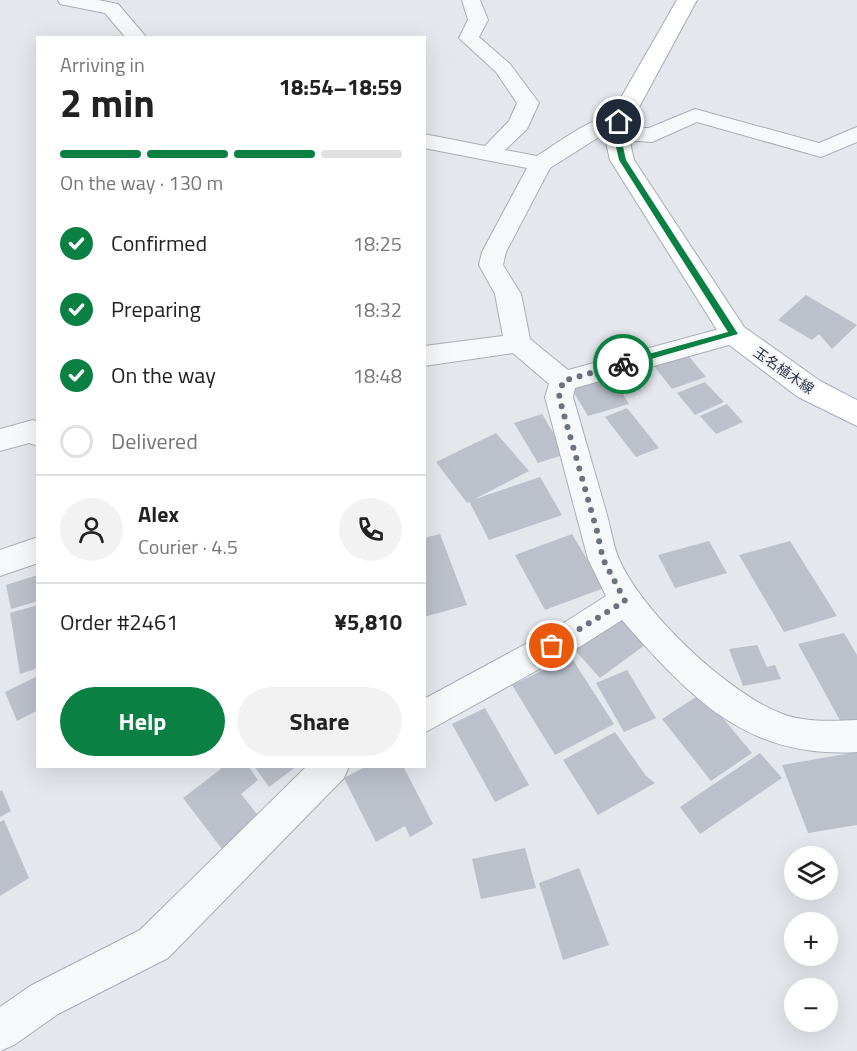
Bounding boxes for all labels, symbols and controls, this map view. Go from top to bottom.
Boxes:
text: Arriving in [60,49,145,80]
text: 18:54–18:59 [279,70,402,104]
text: 2 min [60,73,155,132]
pin [593,96,644,147]
icon: home [602,105,635,138]
text: On the way · 130 m [60,167,223,198]
text: Confirmed [111,226,207,260]
icon: check [60,227,93,260]
text: 18:25 [353,228,402,259]
text: Preparing [111,292,201,326]
icon: check [60,293,93,326]
text: 18:32 [353,294,402,325]
courier [593,334,653,394]
street label: 玉名植木線 [749,341,819,399]
icon: bike [607,348,640,381]
text: On the way [111,358,216,392]
icon: check [60,359,93,392]
text: 18:48 [353,360,402,391]
text: Delivered [111,424,198,458]
text: Alex [138,497,179,531]
button: person [60,498,123,561]
button: phone [339,498,402,561]
text: Courier · 4.5 [138,531,238,562]
text: Order #2461 [60,605,179,639]
text: ¥5,810 [335,605,402,639]
pin [526,620,577,671]
icon: bag [535,629,568,662]
button: Help [60,687,225,756]
button: Share [237,687,402,756]
map controls [784,846,838,1032]
button: layers [784,846,838,900]
button: + [784,912,838,966]
button: − [784,978,838,1032]

